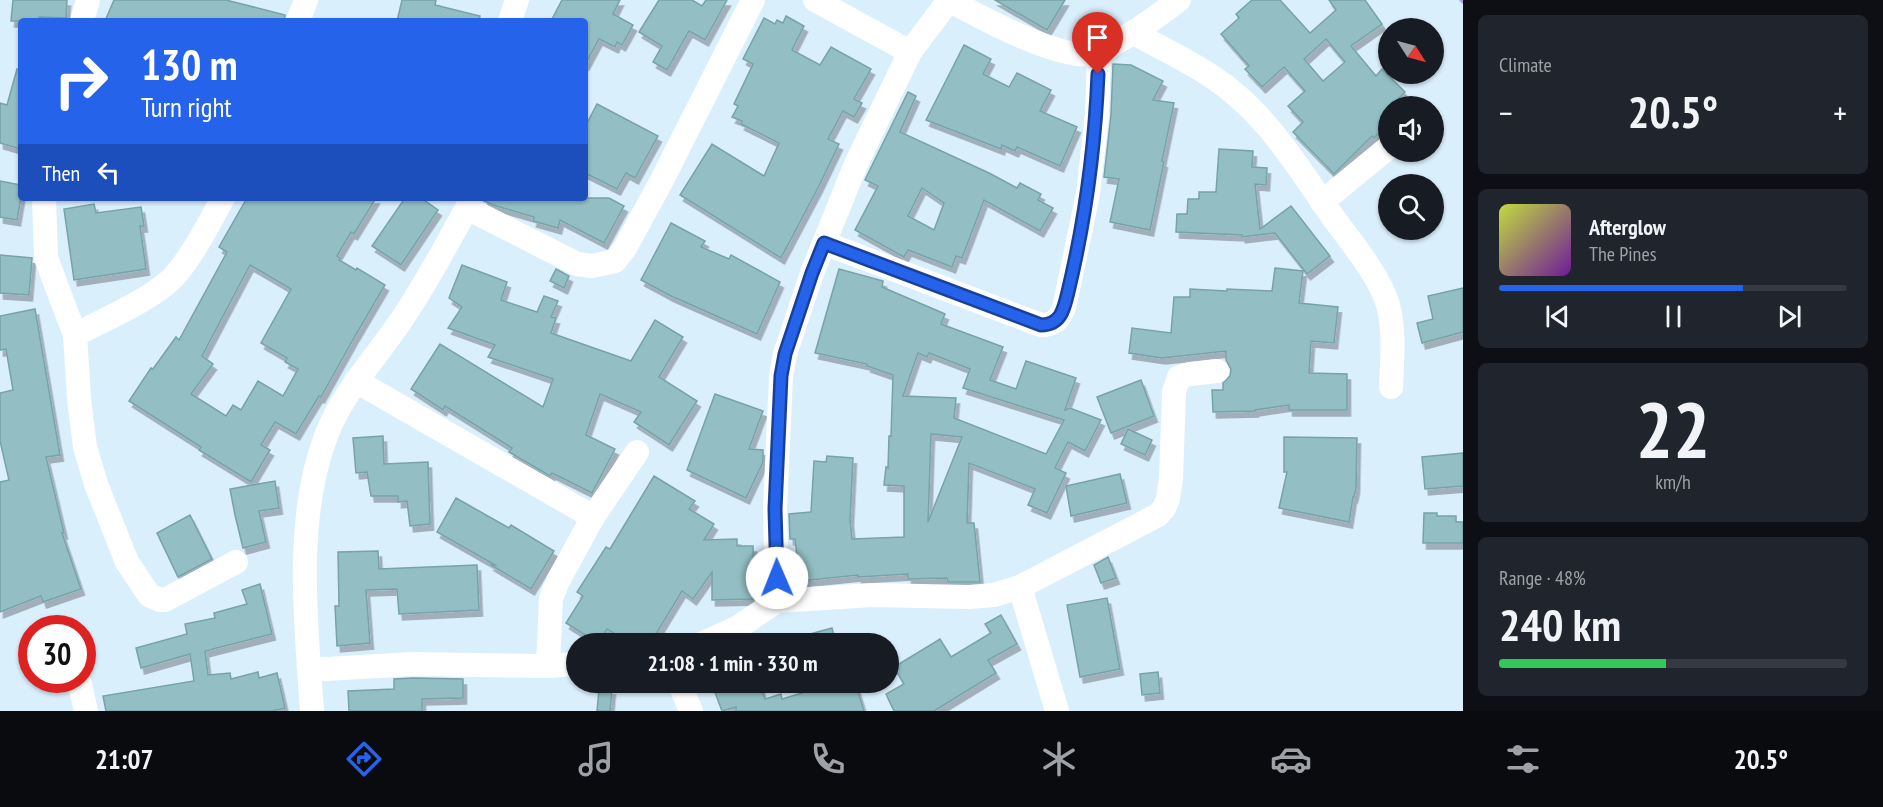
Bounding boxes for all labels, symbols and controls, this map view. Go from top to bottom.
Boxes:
pin [1072,12,1123,74]
north arrow [1378,18,1444,84]
map controls [1378,18,1444,240]
icon: arrive [1081,21,1114,54]
text: 130 m [141,37,238,92]
icon: right [42,42,120,120]
text: Climate [1499,52,1552,78]
text: 20.5° [1628,82,1718,140]
text: Turn right [141,90,232,124]
text: − [1499,91,1513,134]
text: + [1833,91,1847,134]
button: sound [1378,96,1444,162]
icon: left [92,156,125,189]
text: Then [42,159,80,187]
button: search [1378,174,1444,240]
text: Afterglow [1589,213,1666,241]
text: The Pines [1589,241,1656,267]
icon: previous [1541,300,1574,333]
icon: pause [1657,300,1690,333]
icon: next [1773,300,1806,333]
text: 22 [1636,379,1710,480]
text: km/h [1655,469,1691,495]
position arrow [745,546,809,610]
text: Range · 48% [1499,565,1586,591]
text: 240 km [1499,595,1621,653]
speed limit sign: 30 [18,615,96,693]
text: 21:08 · 1 min · 330 m [647,649,818,677]
icon: directions [343,738,385,780]
icon: music [575,738,617,780]
icon: phone [807,738,849,780]
icon: climate [1038,738,1080,780]
icon: car [1270,738,1312,780]
icon: filters [1502,738,1544,780]
text: 21:07 [95,742,153,776]
text: 20.5° [1734,742,1788,776]

